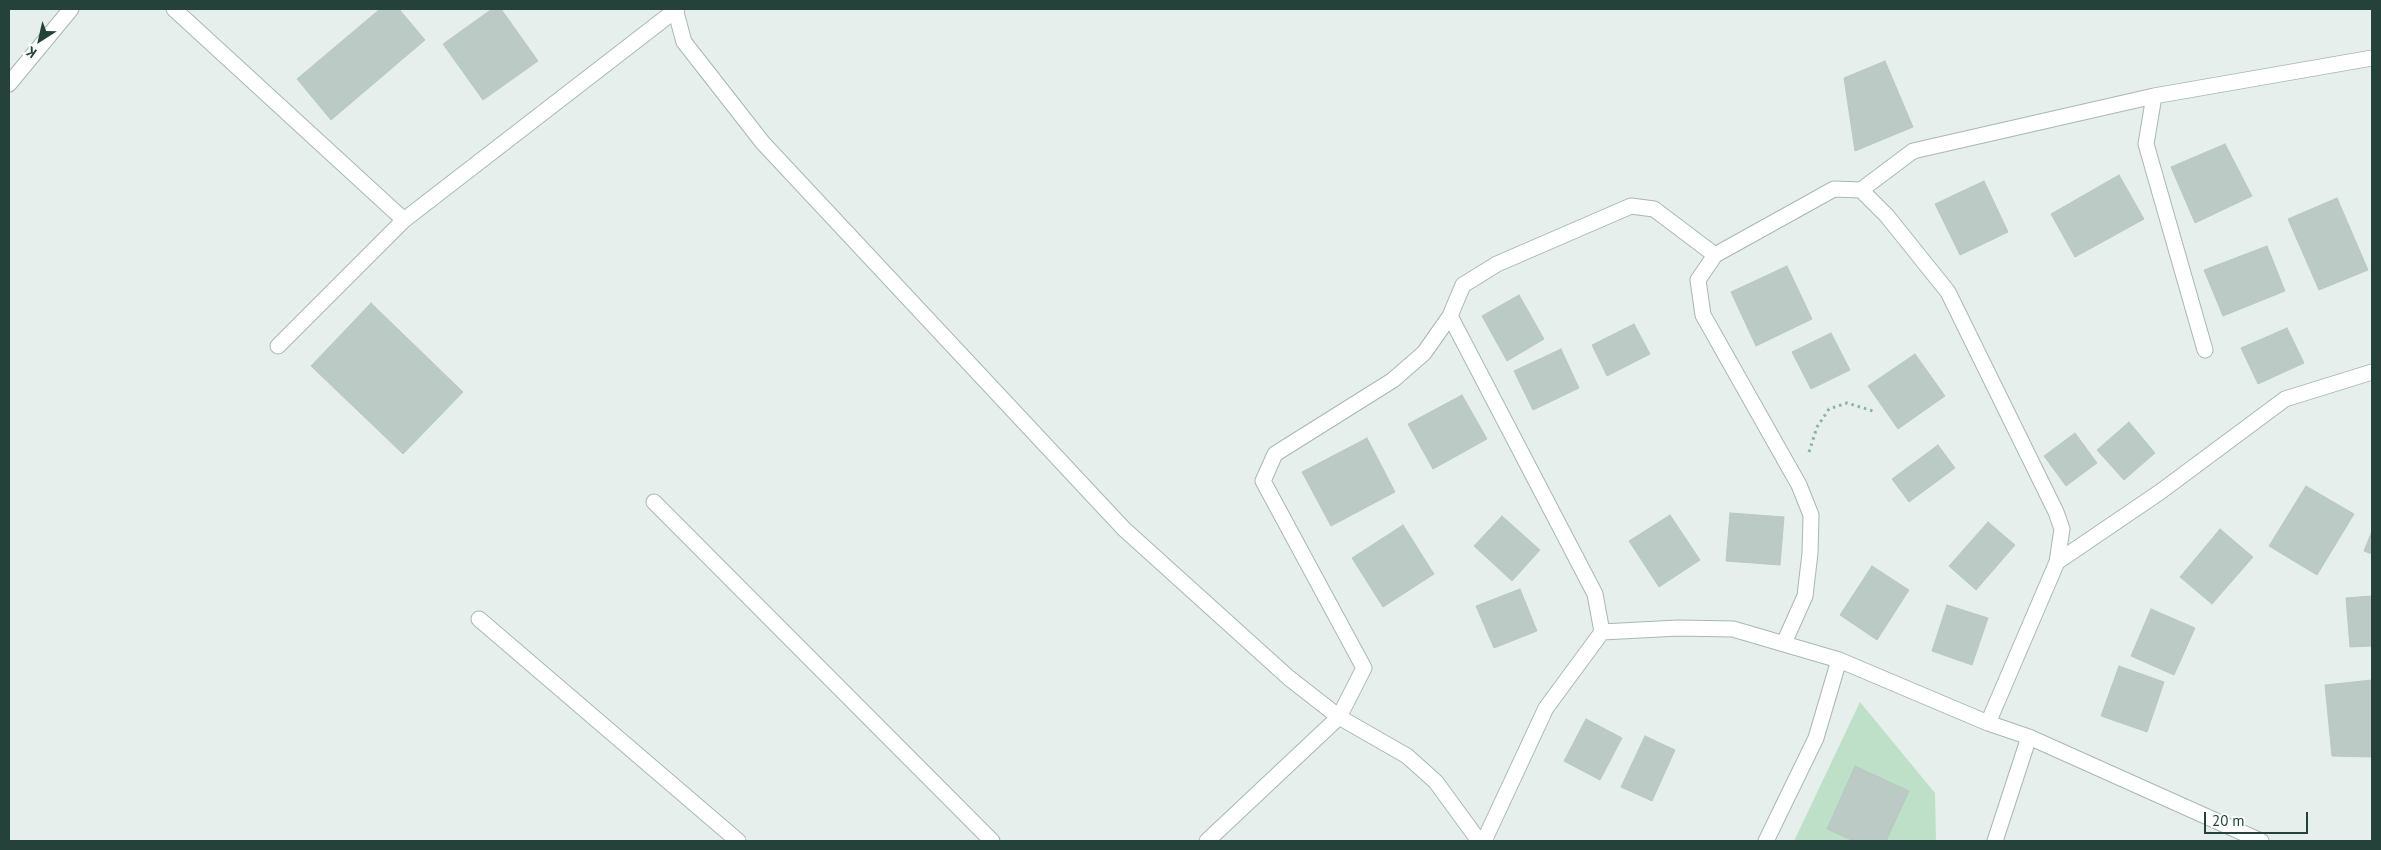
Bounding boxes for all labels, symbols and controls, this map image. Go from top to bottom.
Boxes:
north arrow [15,15,65,65]
text: K [23,42,40,62]
scale bar [2206,802,2310,834]
text: 20 m [2212,811,2245,830]

